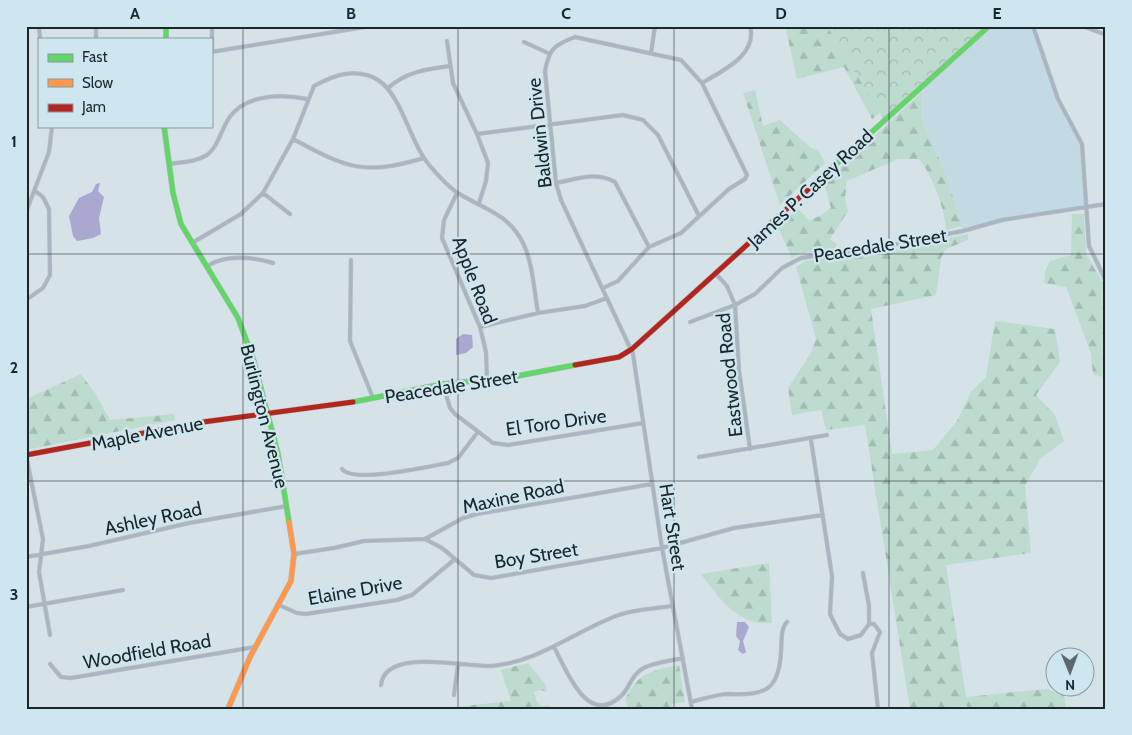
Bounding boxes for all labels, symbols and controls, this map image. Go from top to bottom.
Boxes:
text: A [130,4,140,23]
text: B [346,4,356,23]
text: C [561,4,571,23]
text: D [775,4,787,23]
text: E [992,4,1002,23]
legend [38,38,212,128]
text: Fast [82,48,107,66]
text: Slow [82,74,113,92]
street label: Baldwin Drive [522,76,557,189]
text: Jam [81,98,106,116]
street label: James P. Casey Road [742,124,878,253]
text: 1 [11,132,17,151]
street label: Peacedale Street [812,224,949,267]
street label: Apple Road [447,233,502,327]
street label: Eastwood Road [712,312,747,438]
street label: Burlington Avenue [235,342,294,491]
text: 2 [10,358,18,377]
street label: Peacedale Street [383,365,520,408]
street label: El Toro Drive [504,404,608,441]
street label: Maple Avenue [89,411,205,456]
street label: Maxine Road [460,475,566,518]
street label: Hart Street [654,482,691,573]
street label: Ashley Road [102,497,204,540]
street label: Boy Street [493,537,580,573]
street label: Elaine Drive [306,571,404,610]
text: 3 [10,585,18,604]
street label: Woodfield Road [81,629,213,674]
north arrow [1044,648,1094,698]
text: N [1065,676,1075,694]

